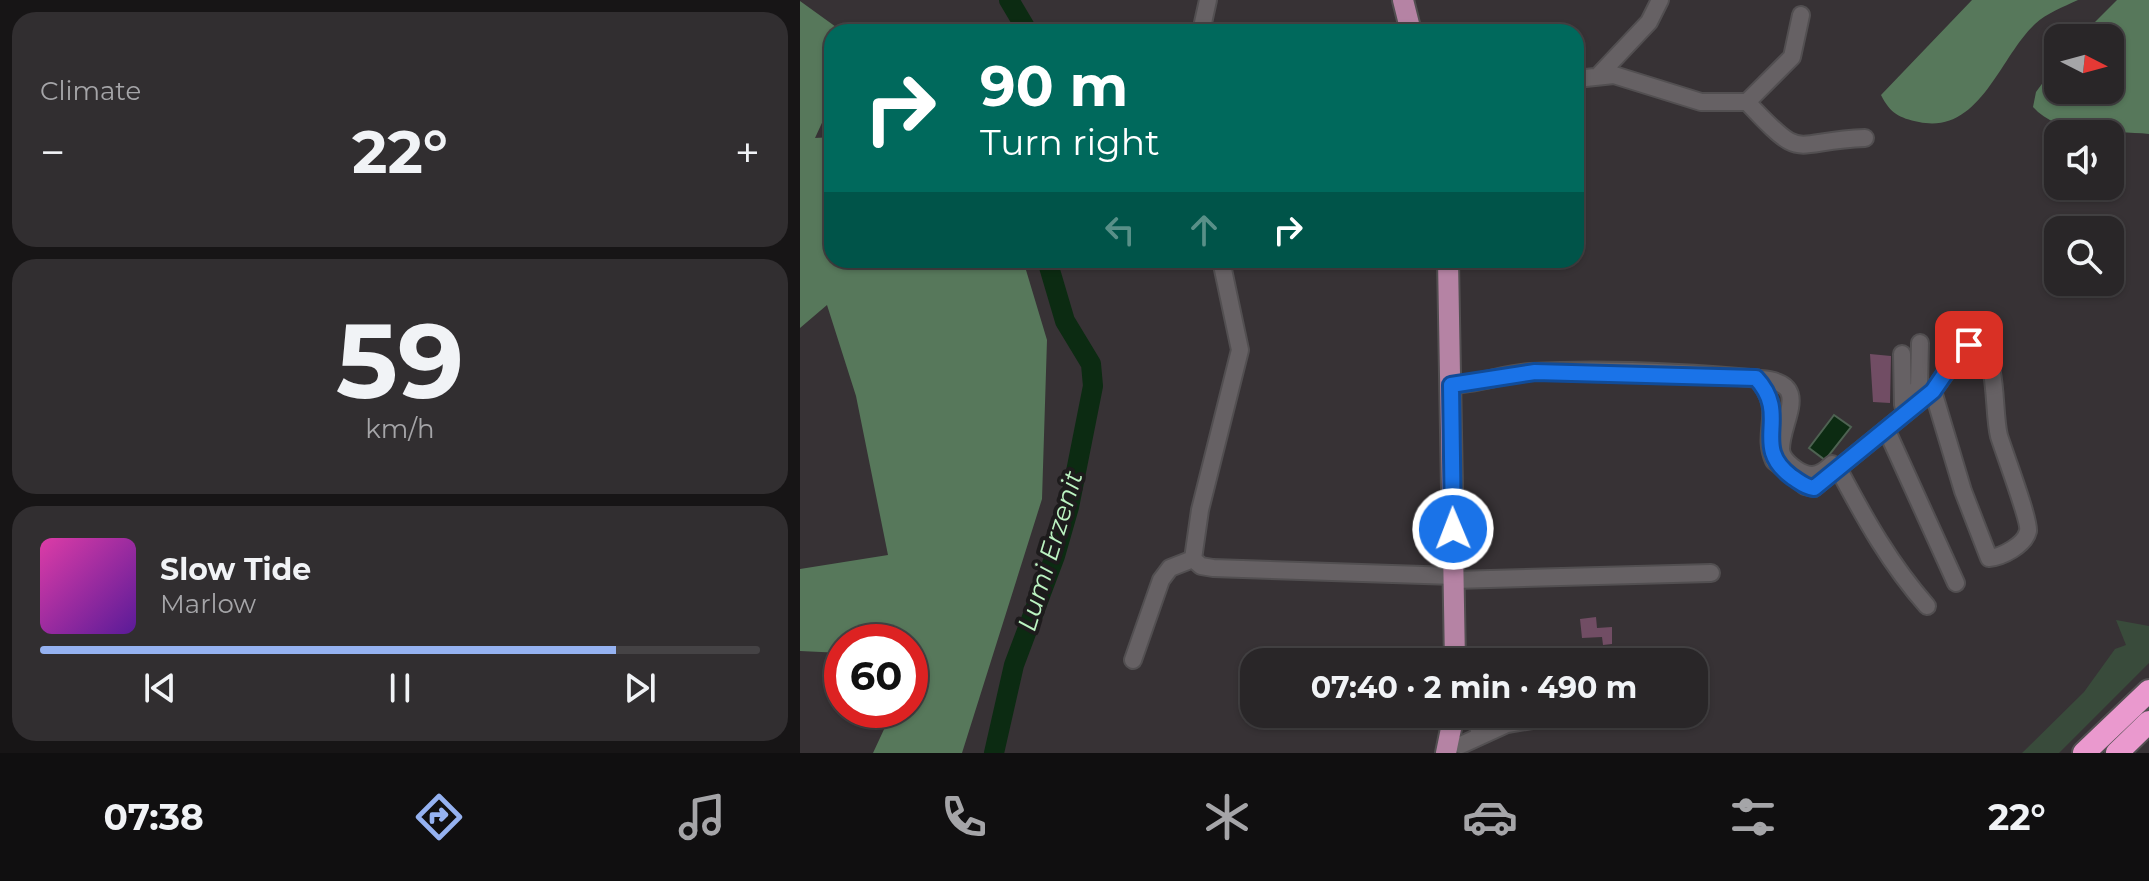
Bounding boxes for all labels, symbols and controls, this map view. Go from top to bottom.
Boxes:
north arrow [2044,24,2124,104]
map controls [2044,24,2124,296]
text: 90 m [980,52,1128,120]
icon: right [848,56,952,160]
text: Climate [40,75,141,107]
text: 22° [352,115,448,188]
text: Turn right [980,120,1160,164]
button: sound [2044,120,2124,200]
text: − [40,125,65,179]
text: + [735,125,760,179]
icon: left [1098,208,1142,252]
icon: ahead [1182,208,1226,252]
icon: right [1266,208,1310,252]
button: search [2044,216,2124,296]
text: 59 [336,297,464,424]
pin [1935,311,2003,379]
icon: arrive [1947,323,1991,367]
text: km/h [365,413,435,445]
water label: Lumi Erzenit [1010,467,1090,635]
position arrow [1411,487,1495,571]
text: Slow Tide [160,551,311,588]
text: Marlow [160,588,256,620]
speed limit sign: 60 [824,624,928,728]
icon: previous [138,666,182,710]
icon: pause [378,666,422,710]
icon: next [618,666,662,710]
text: 07:40 · 2 min · 490 m [1311,669,1637,706]
icon: directions [411,789,467,845]
icon: music [674,789,730,845]
icon: phone [936,789,992,845]
icon: climate [1199,789,1255,845]
icon: car [1462,789,1518,845]
icon: filters [1725,789,1781,845]
text: 07:38 [103,795,204,839]
text: 22° [1988,795,2046,839]

